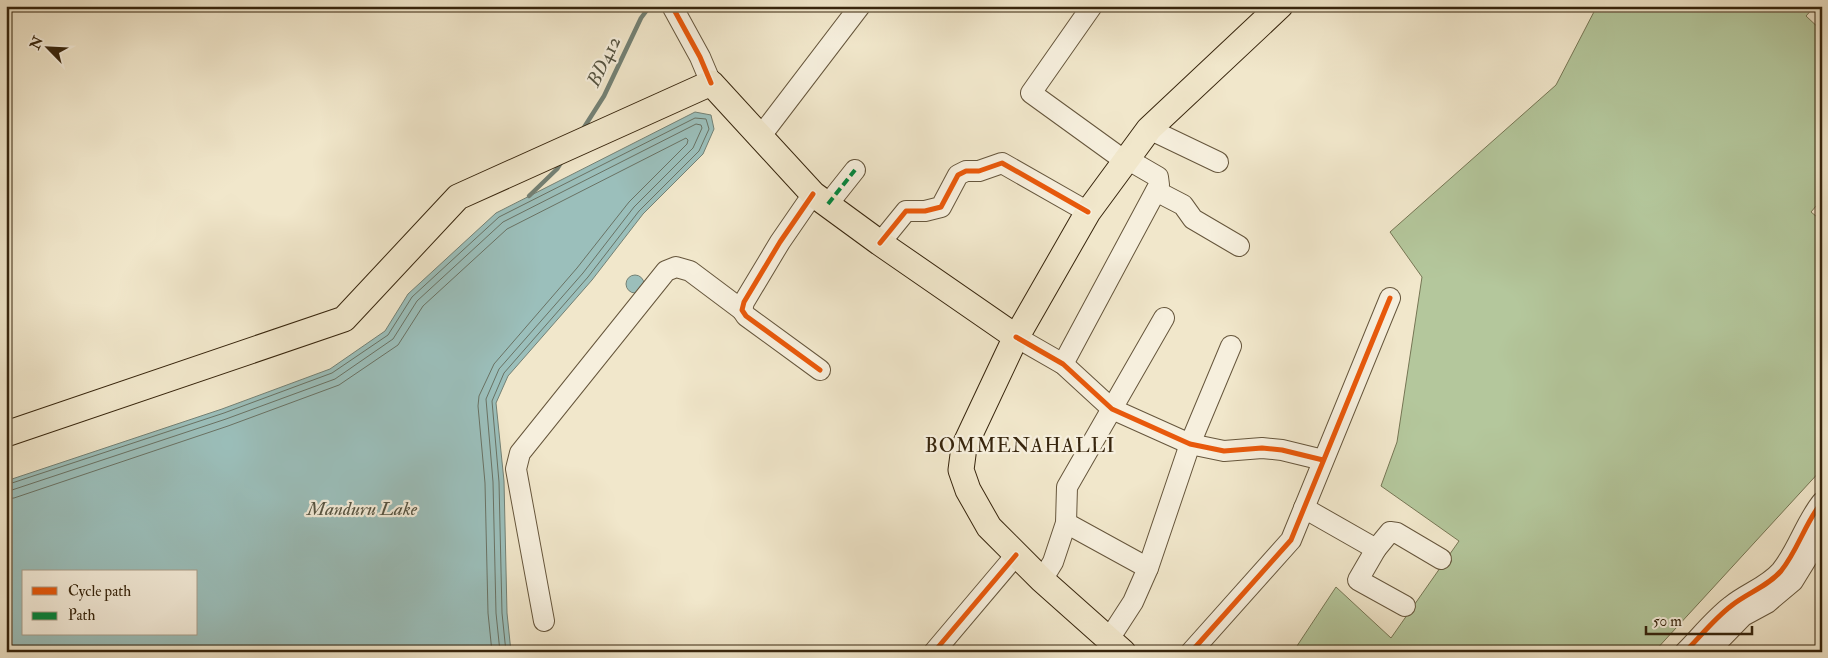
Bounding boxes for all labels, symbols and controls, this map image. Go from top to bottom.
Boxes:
north arrow [22,22,72,72]
water label: BD412 [581,32,626,91]
text: N [26,33,47,53]
district label: BOMMENAHALLI [925,433,1115,458]
water label: Manduru Lake [306,497,418,521]
legend [22,570,198,636]
text: Cycle path [68,582,131,602]
scale bar [1646,603,1752,635]
text: Path [68,606,95,625]
text: 50 m [1653,612,1682,631]

